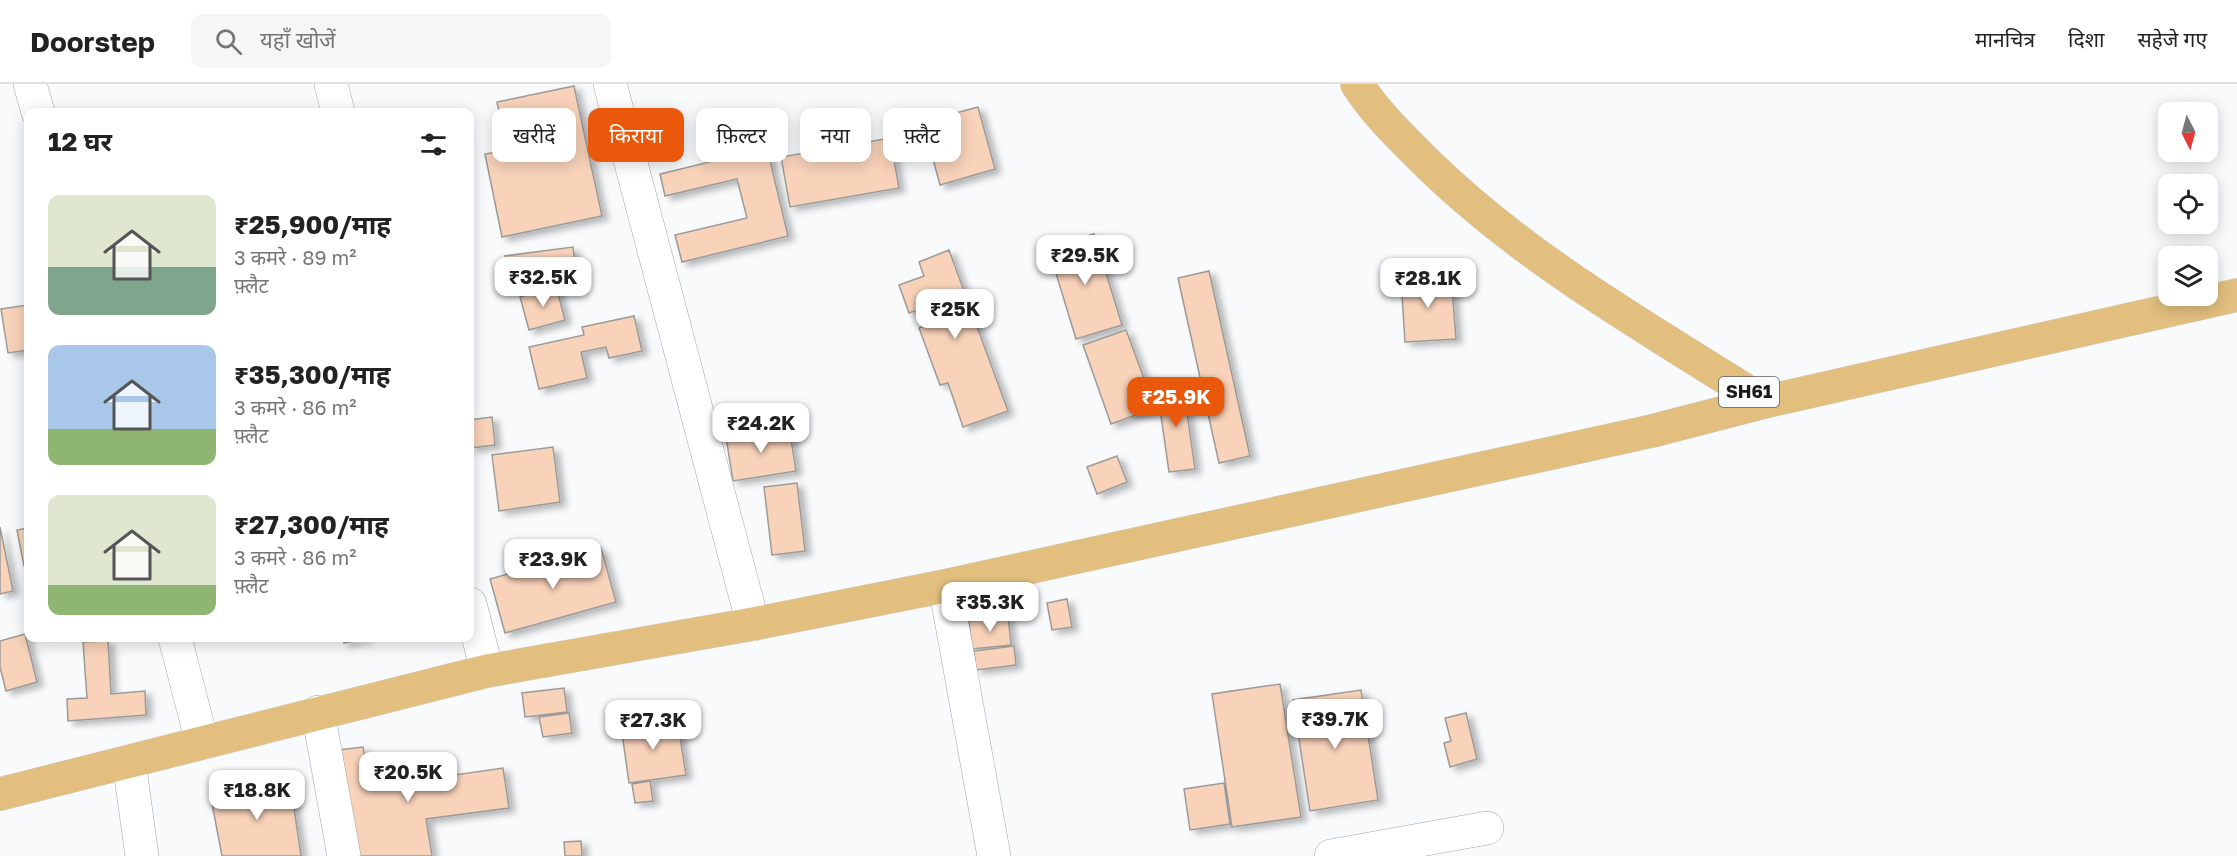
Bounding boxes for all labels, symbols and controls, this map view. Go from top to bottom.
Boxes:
search box [191,14,611,68]
text: Doorstep [30,25,155,58]
icon: search [212,25,245,58]
text: यहाँ खोजें [260,26,336,53]
text: मानचित्र [1975,26,2035,52]
text: दिशा [2068,26,2104,52]
text: सहेजे गए [2137,26,2207,52]
north arrow [2158,102,2218,162]
map controls [2158,102,2218,306]
chip: खरीदें [492,108,576,162]
chip: किराया [588,108,684,162]
chip: फ़िल्टर [696,108,788,162]
chip: नया [800,108,871,162]
chip: फ़्लैट [883,108,961,162]
text: 12 घर [48,126,112,157]
icon: filters [417,128,450,161]
button: locate [2158,174,2218,234]
text: ₹25,900/माह [234,209,391,240]
icon: home [96,219,168,291]
pin: ₹29.5K [1036,235,1134,286]
text: ₹29.5K [1050,242,1120,266]
text: 3 कमरे · 89 m² [234,245,356,269]
button: layers [2158,246,2218,306]
pin: ₹32.5K [494,257,592,308]
pin: ₹28.1K [1379,258,1477,309]
text: ₹32.5K [509,264,577,288]
text: ₹28.1K [1394,265,1462,289]
text: फ़्लैट [234,273,269,297]
pin: ₹25K [919,289,991,340]
text: ₹25K [930,296,980,320]
text: ₹35,300/माह [234,359,390,390]
icon: home [96,369,168,441]
pin: ₹25.9K [1127,377,1225,428]
road number: SH61 [1719,377,1779,407]
text: ₹25.9K [1141,384,1211,408]
text: 3 कमरे · 86 m² [234,395,356,419]
pin: ₹24.2K [712,403,810,454]
text: ₹24.2K [726,410,796,434]
text: फ़्लैट [234,423,269,447]
text: ₹27,300/माह [234,509,389,540]
icon: home [96,519,168,591]
pin: ₹23.9K [504,539,602,590]
text: 3 कमरे · 86 m² [234,545,356,569]
text: ₹23.9K [518,546,588,570]
text: फ़्लैट [234,573,269,597]
pin: ₹35.3K [941,582,1039,633]
text: ₹35.3K [956,589,1024,613]
pin: ₹39.7K [1286,699,1384,750]
pin: ₹27.3K [604,700,702,751]
text: ₹39.7K [1301,706,1369,730]
text: ₹27.3K [619,707,687,731]
pin: ₹20.5K [359,752,457,803]
text: ₹20.5K [373,759,443,783]
pin: ₹18.8K [208,770,306,821]
text: ₹18.8K [223,777,291,801]

